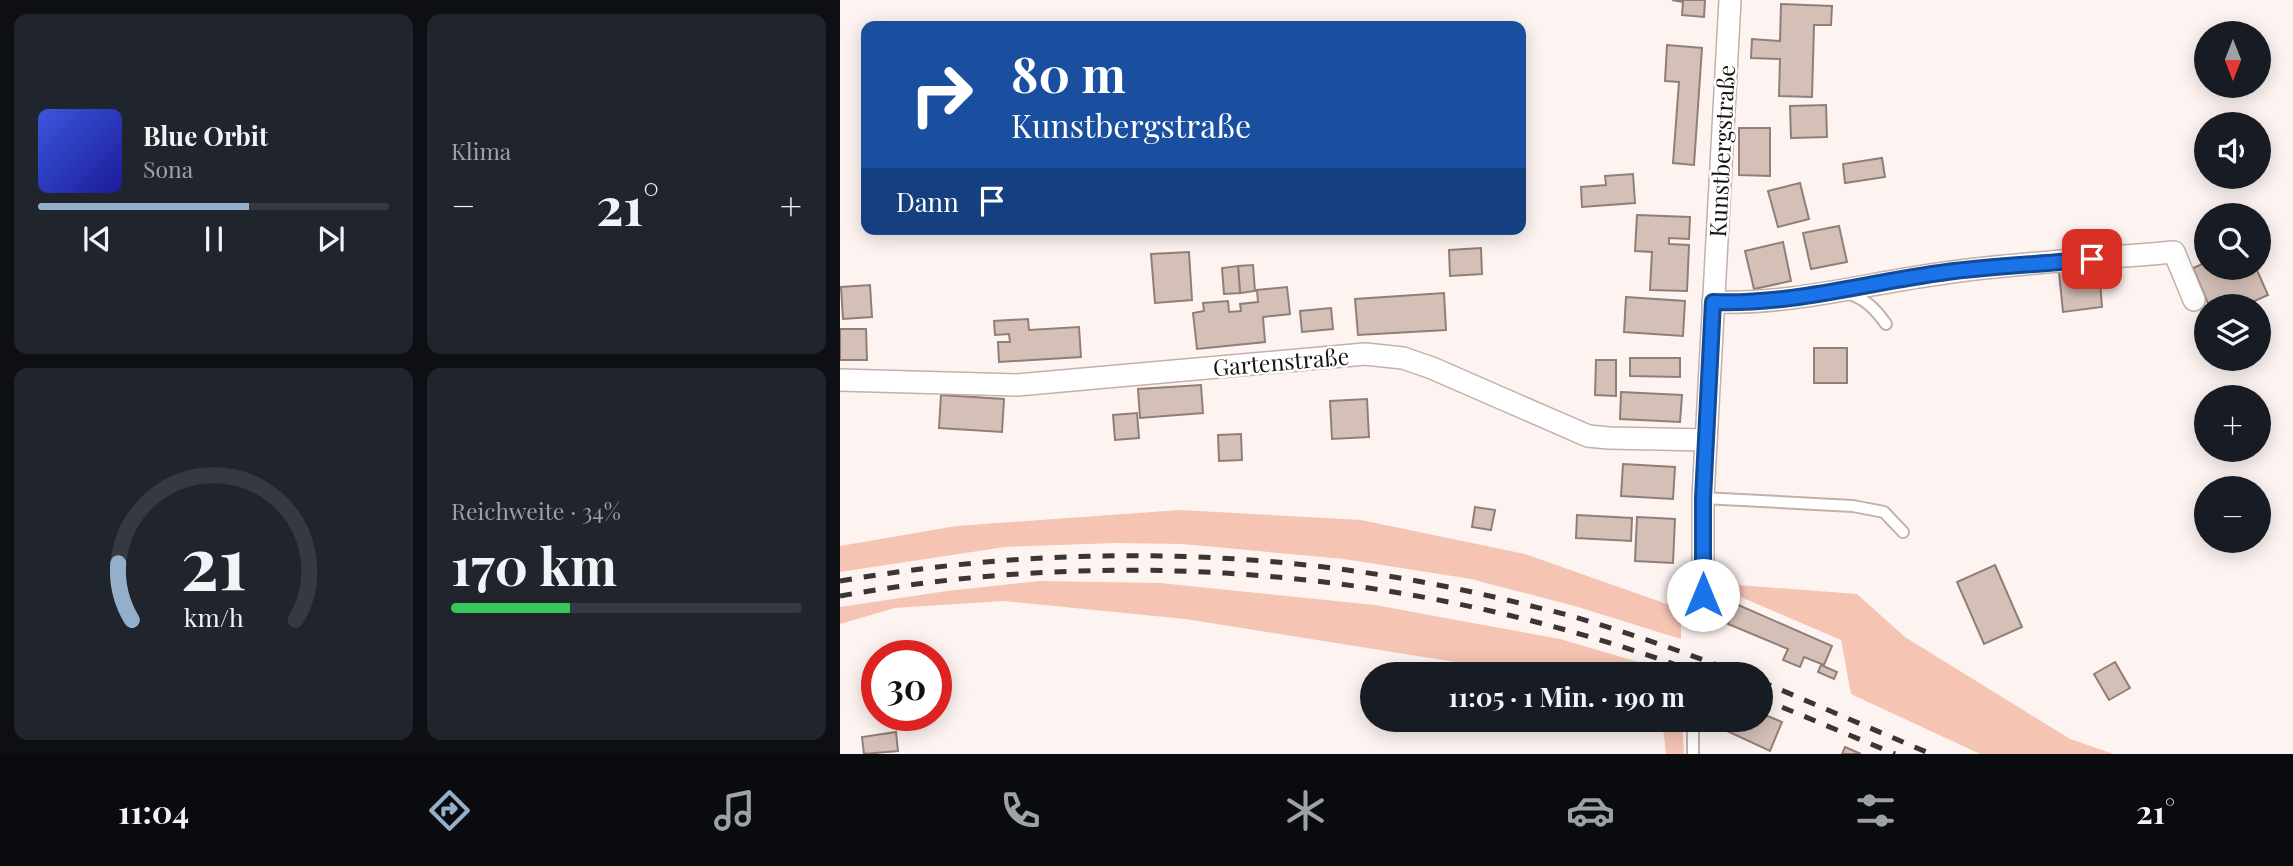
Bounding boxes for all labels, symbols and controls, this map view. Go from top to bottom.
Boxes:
north arrow [2194,21,2272,98]
map controls [2194,21,2271,553]
text: 80 m [1011,40,1126,105]
icon: right [896,49,987,140]
street label: Kunstbergstraße [1701,64,1741,238]
text: Kunstbergstraße [1011,103,1251,146]
button: sound [2194,112,2271,189]
text: Blue Orbit [143,118,268,153]
text: Klima [451,135,511,166]
text: Sona [143,153,193,184]
text: 21° [596,170,659,239]
text: − [451,179,476,230]
text: + [780,179,802,230]
icon: arrive [973,182,1011,220]
text: Dann [896,184,959,219]
button: search [2194,203,2271,280]
icon: previous [78,220,116,258]
icon: pause [195,220,233,258]
icon: next [312,220,350,258]
pin [2062,229,2122,289]
icon: arrive [2073,240,2111,278]
button: layers [2194,294,2271,371]
street label: Gartenstraße [1212,340,1350,382]
button: + [2194,385,2271,462]
button: − [2194,476,2271,553]
text: Reichweite · 34% [451,495,621,526]
text: 21 [181,511,246,608]
text: 170 km [451,530,617,599]
position arrow [1666,558,1740,632]
text: km/h [184,600,244,633]
speed limit sign: 30 [861,640,952,731]
text: 11:05 · 1 Min. · 190 m [1448,679,1685,714]
icon: directions [425,786,474,835]
icon: music [710,786,759,835]
icon: phone [996,786,1045,835]
icon: climate [1281,786,1330,835]
icon: car [1566,786,1615,835]
icon: filters [1851,786,1900,835]
text: 11:04 [118,789,189,832]
text: 21° [2136,789,2175,832]

